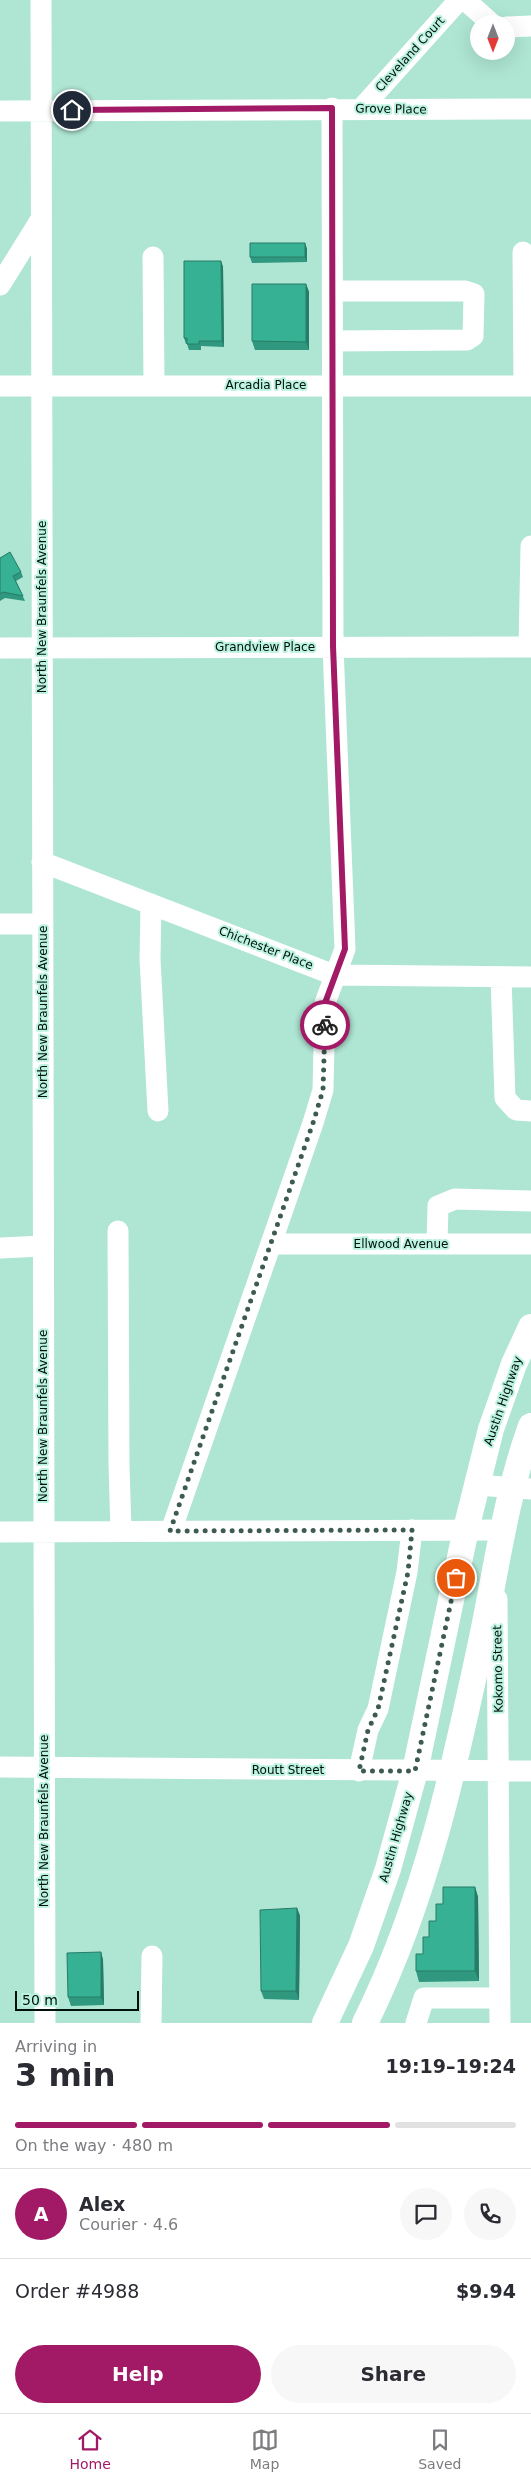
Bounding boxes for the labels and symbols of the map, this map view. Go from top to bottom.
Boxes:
street label: Cleveland Court [373,13,448,94]
north arrow [470,15,515,60]
pin [51,89,93,131]
street label: Grove Place [355,101,427,117]
street label: Arcadia Place [226,378,306,392]
street label: North New Braunfels Avenue [35,521,49,693]
street label: Grandview Place [215,640,315,654]
street label: Chichester Place [217,924,315,972]
street label: North New Braunfels Avenue [36,926,50,1098]
courier [300,1000,350,1050]
street label: Ellwood Avenue [354,1237,448,1251]
street label: North New Braunfels Avenue [36,1330,50,1502]
street label: Austin Highway [481,1355,525,1447]
pin [435,1557,477,1599]
street label: Kokomo Street [490,1625,506,1713]
street label: North New Braunfels Avenue [37,1735,51,1907]
street label: Routt Street [252,1763,325,1777]
street label: Austin Highway [376,1790,416,1884]
scale bar [15,1988,139,2011]

